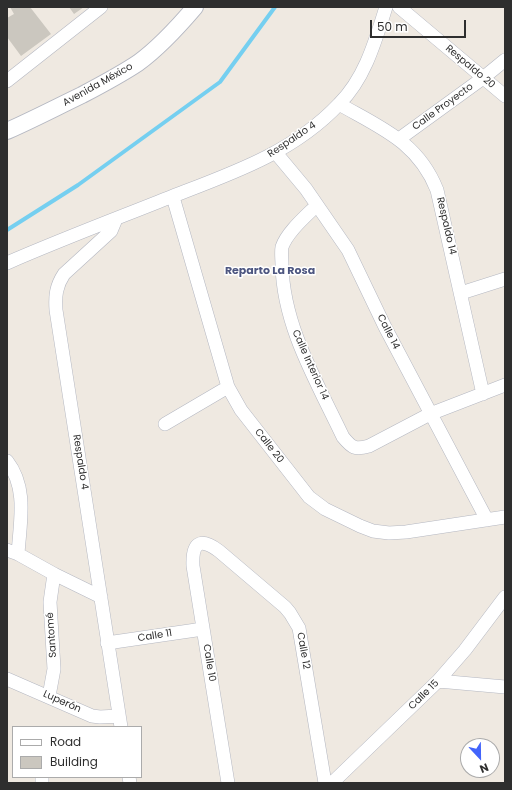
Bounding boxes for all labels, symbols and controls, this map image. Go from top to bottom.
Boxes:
scale bar [372,12,468,38]
text: 50 m [377,18,408,35]
street label: Respaldo 20 [443,43,497,91]
street label: Avenida México [61,61,135,109]
street label: Calle Proyecto [410,81,476,133]
street label: Respaldo 4 [266,119,318,161]
street label: Respaldo 14 [434,196,458,256]
district label: Reparto La Rosa [225,264,315,278]
street label: Calle 14 [374,312,402,352]
street label: Calle Interior 14 [289,328,331,402]
street label: Calle 20 [252,426,286,466]
street label: Respaldo 4 [70,434,90,490]
street label: Santomé [44,612,60,658]
street label: Calle 11 [137,627,173,645]
street label: Calle 12 [294,632,312,670]
street label: Calle 10 [200,643,218,683]
street label: Calle 15 [406,678,442,712]
street label: Luperón [41,688,83,716]
legend [12,726,142,778]
text: Road [50,733,81,750]
north arrow [460,738,500,778]
text: Building [50,753,98,770]
text: N [477,759,491,777]

